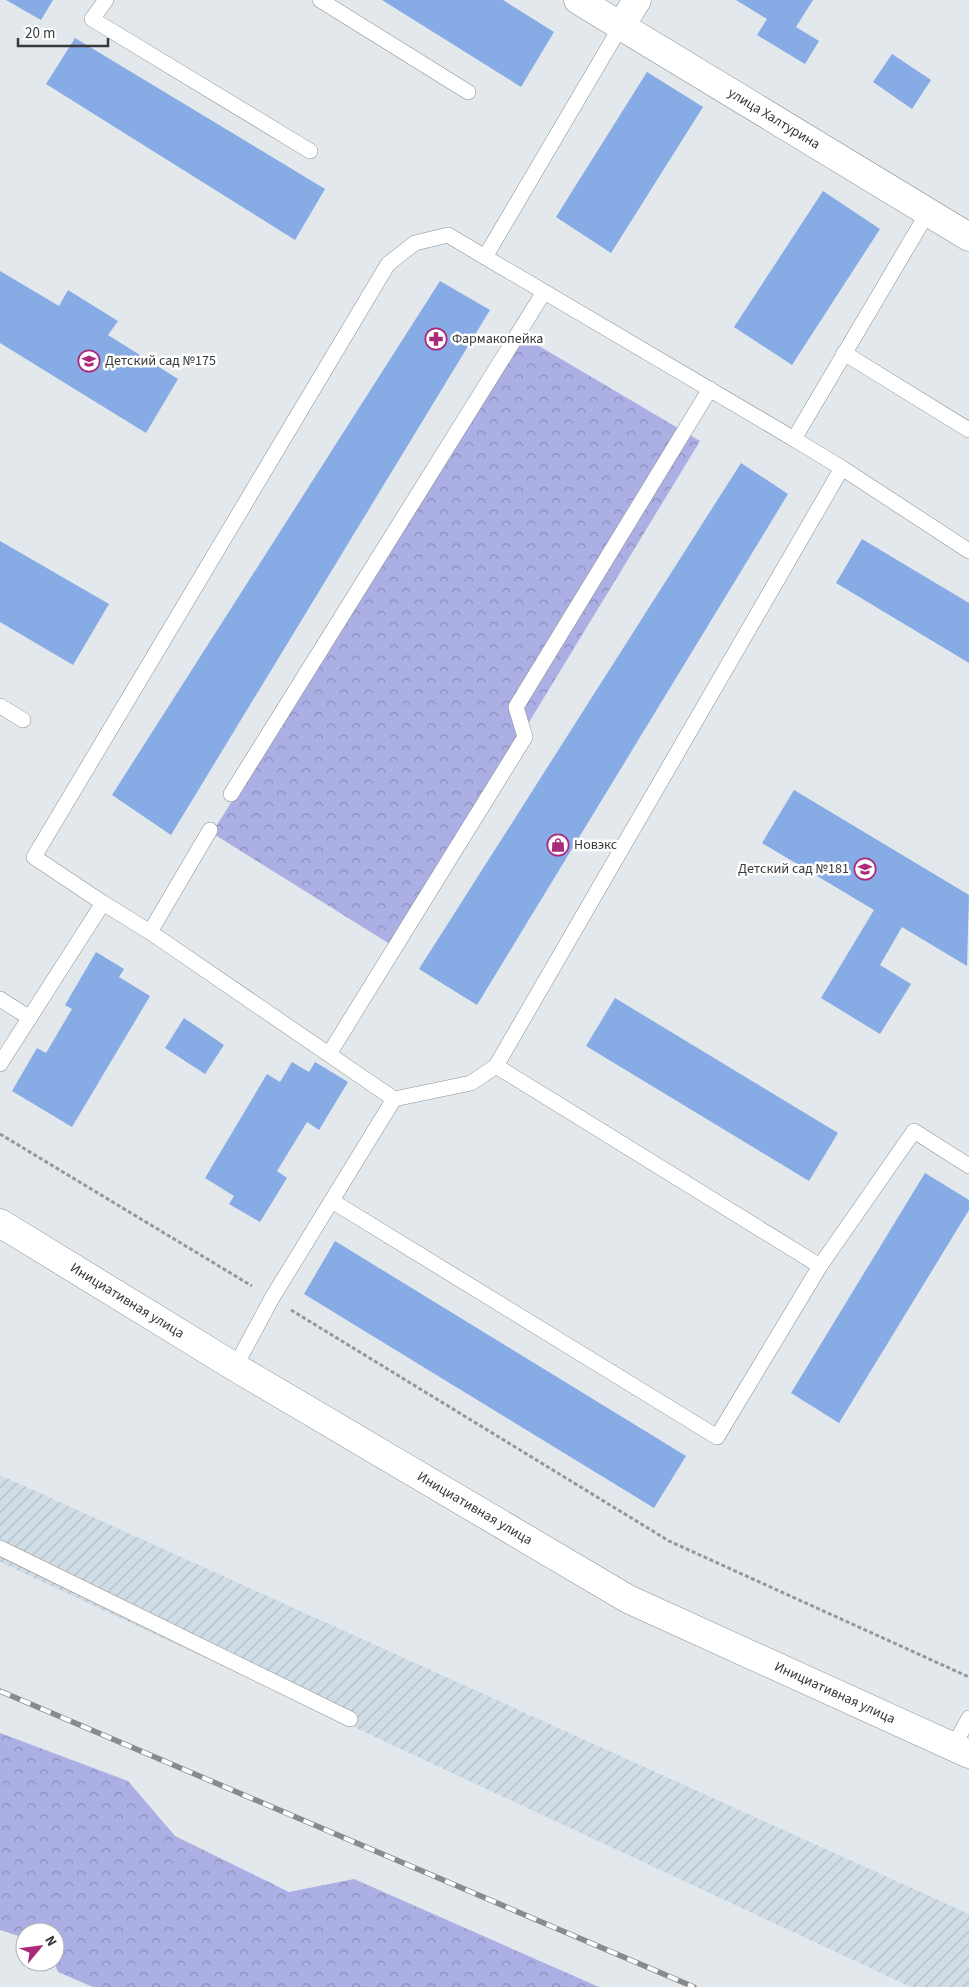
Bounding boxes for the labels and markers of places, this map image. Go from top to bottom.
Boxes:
pharmacy icon: Фармакопейка [424,327,448,351]
place label: Фармакопейка [452,329,543,349]
school or university icon: Детский сад №175 [77,349,101,373]
place label: Детский сад №175 [105,351,216,371]
shop icon: Новэкс [546,833,570,857]
place label: Новэкс [574,835,618,855]
school or university icon: Детский сад №181 [853,857,877,881]
place label: Детский сад №181 [738,859,849,879]

